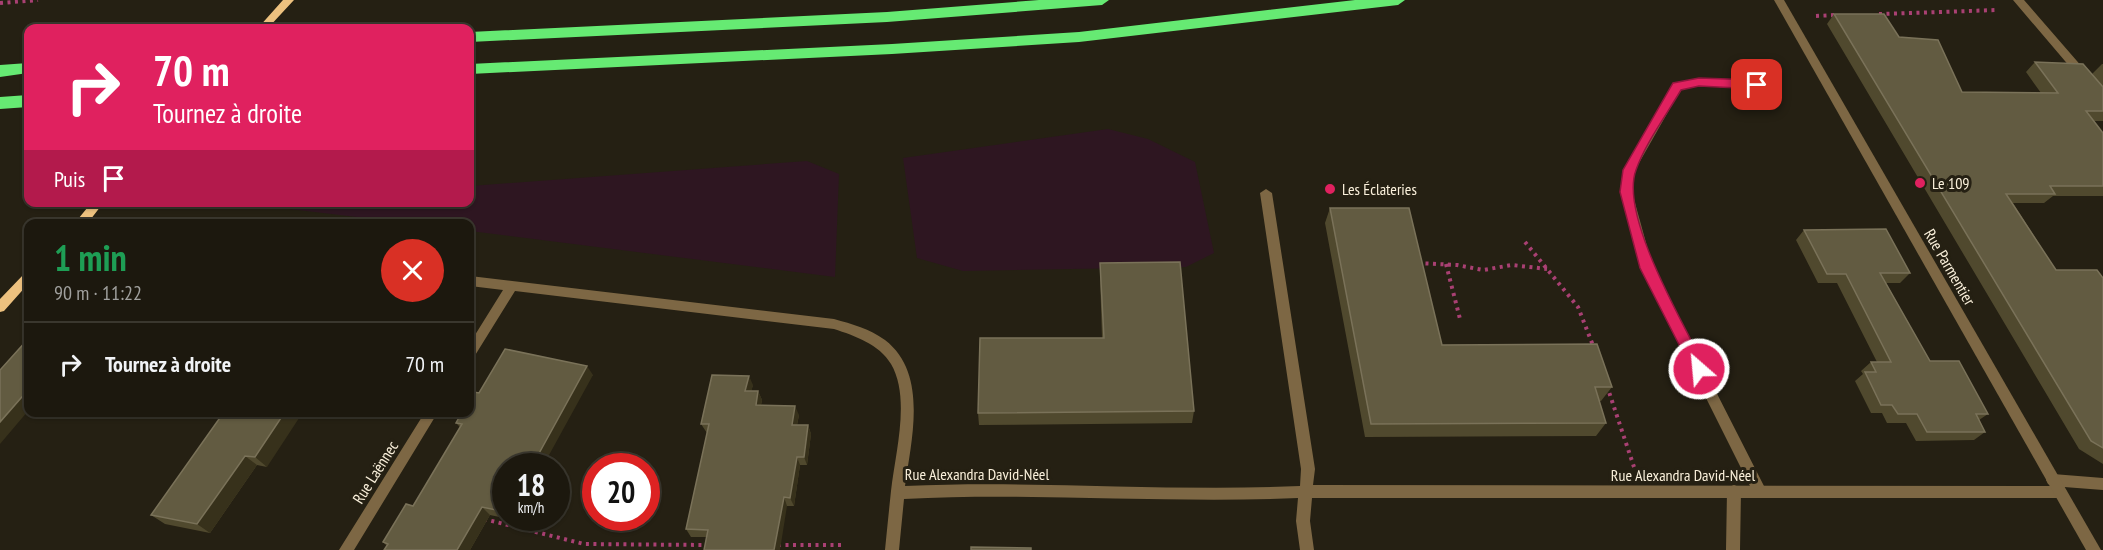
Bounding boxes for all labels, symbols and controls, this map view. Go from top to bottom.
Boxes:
text: 70 m [153,43,230,98]
icon: right [54,48,132,126]
pin [1731,59,1782,110]
icon: arrive [1740,68,1773,101]
text: Tournez à droite [153,96,302,130]
icon: arrive [97,162,130,195]
text: Puis [54,165,85,193]
place label: Le 109 [1932,173,1970,193]
marker: Le 109 [1913,176,1927,190]
place label: Les Éclateries [1342,179,1417,199]
marker: Les Éclateries [1323,182,1337,196]
street label: Rue Parmentier [1920,225,1980,309]
text: 1 min [54,234,127,281]
button: close [381,239,444,302]
text: 90 m · 11:22 [54,280,142,306]
position arrow [1667,337,1731,401]
icon: right [54,348,87,381]
text: Tournez à droite [105,350,231,378]
text: 70 m [405,350,444,378]
street label: Rue Laënnec [348,437,402,507]
speed limit sign: 20 [582,453,660,531]
street label: Rue Alexandra David-Néel [905,464,1049,484]
text: 18 [517,465,545,504]
street label: Rue Alexandra David-Néel [1611,465,1755,485]
text: km/h [518,498,544,517]

